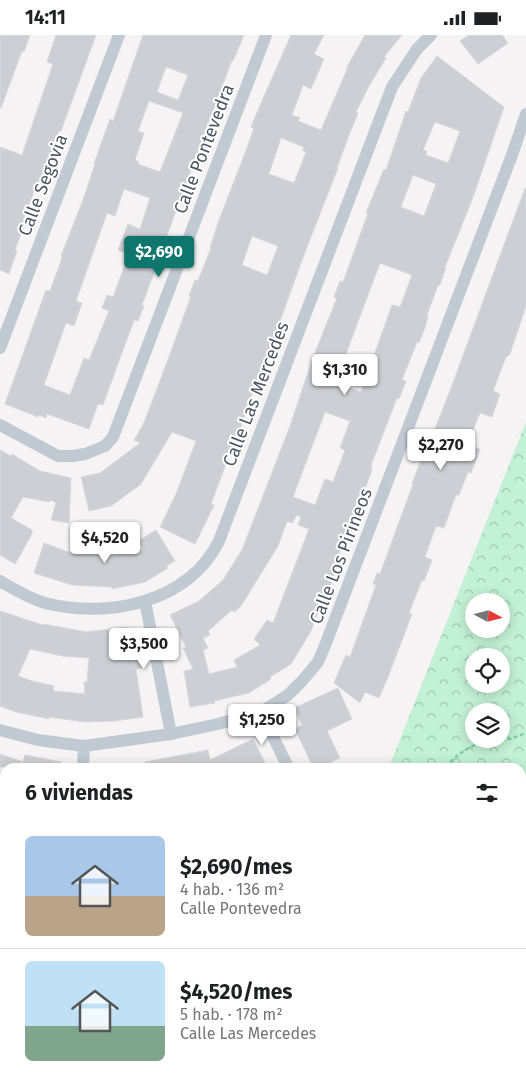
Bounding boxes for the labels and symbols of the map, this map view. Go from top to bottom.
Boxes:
street label: Calle Pontevedra [169,81,239,217]
street label: Calle Segovia [13,131,73,239]
pin: $2,690 [118,235,200,278]
street label: Calle Las Mercedes [218,318,294,470]
pin: $1,310 [304,353,386,396]
pin: $2,270 [400,429,482,471]
street label: Calle Los Pirineos [305,485,377,627]
pin: $4,520 [64,521,146,564]
north arrow [465,593,510,637]
pin: $3,500 [103,627,185,670]
pin: $1,250 [221,703,303,746]

